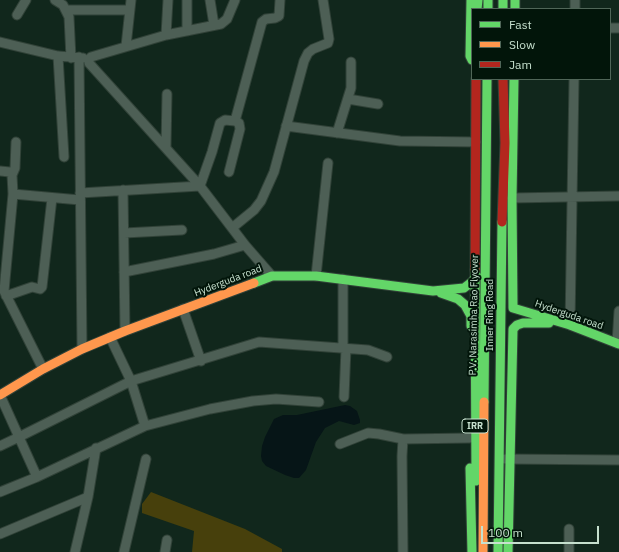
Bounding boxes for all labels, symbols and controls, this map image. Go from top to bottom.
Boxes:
legend [471,8,611,80]
text: Fast [509,17,532,32]
text: Slow [509,37,535,52]
text: Jam [509,57,532,72]
street label: P.V. Narasimha Rao Flyover [467,254,481,376]
street label: Hyderguda road [192,263,264,299]
street label: Inner Ring Road [484,279,496,351]
street label: Hyderguda road [533,298,605,332]
road number: IRR [462,419,488,433]
scale bar [483,518,601,544]
text: 100 m [488,525,523,540]

